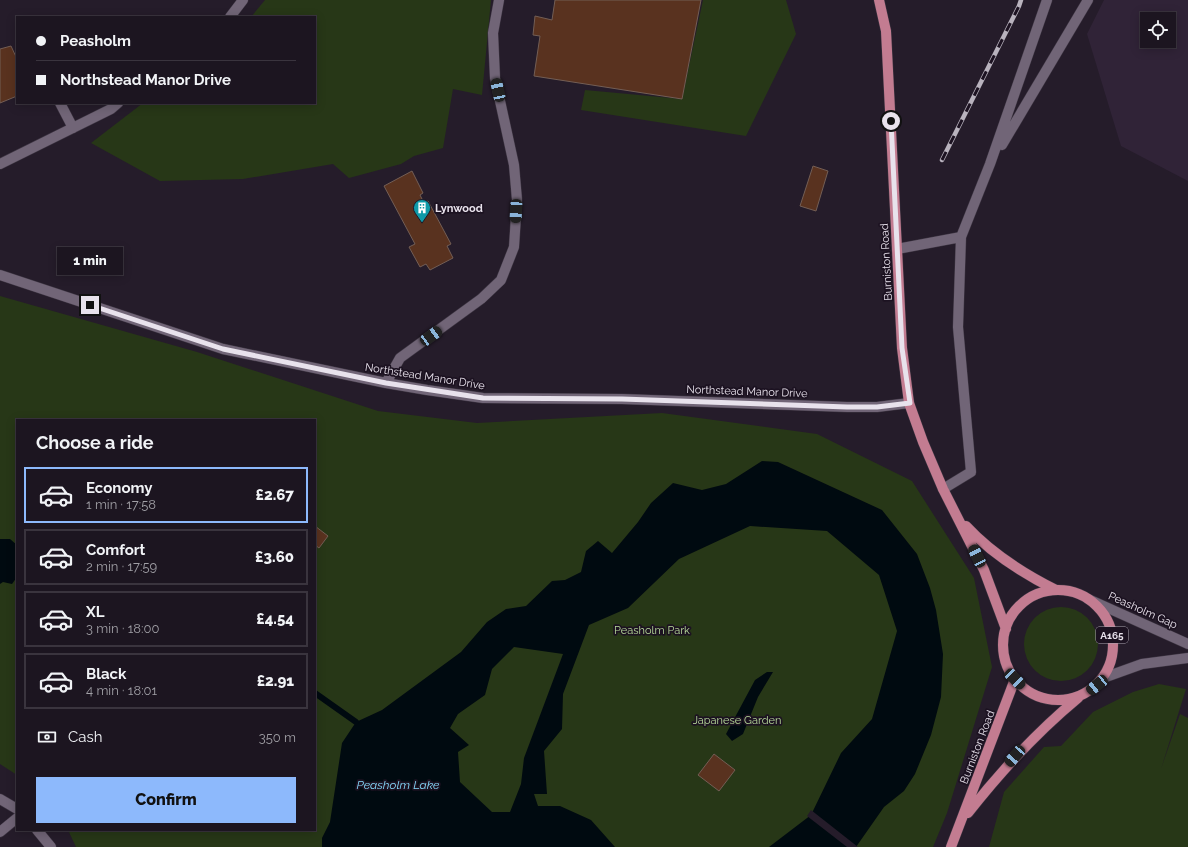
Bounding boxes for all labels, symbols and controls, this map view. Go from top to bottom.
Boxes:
map controls [1140,12,1176,48]
button: locate [1140,12,1176,48]
text: Peasholm [60,32,131,50]
text: Northstead Manor Drive [60,71,231,89]
car [490,77,506,103]
route start [882,112,900,130]
building icon: Lynwood [412,198,432,223]
car [509,199,523,223]
place label: Lynwood [435,202,483,215]
street label: Burniston Road [878,223,895,301]
callout: 1 min [57,247,123,275]
text: 1 min [73,253,107,268]
route end [81,296,99,314]
car [418,324,444,348]
street label: Northstead Manor Drive [364,361,486,392]
street label: Northstead Manor Drive [686,383,808,400]
text: Choose a ride [36,432,154,453]
icon: car [38,477,74,513]
text: Economy [86,479,153,497]
text: £2.67 [255,486,294,504]
text: 1 min · 17:58 [86,497,156,512]
icon: car [38,539,74,575]
text: Comfort [86,541,145,559]
car [966,543,988,569]
text: £3.60 [255,548,294,566]
text: 2 min · 17:59 [86,559,157,574]
street label: Peasholm Gap [1106,589,1179,632]
icon: car [38,601,74,637]
text: XL [86,603,104,621]
text: £4.54 [256,610,294,628]
text: 3 min · 18:00 [86,621,159,636]
park label: Peasholm Park [614,624,690,637]
road number: A165 [1096,627,1128,643]
icon: car [38,663,74,699]
text: Black [86,665,126,683]
car [1002,666,1028,692]
text: £2.91 [257,672,294,690]
car [1084,673,1110,697]
text: 4 min · 18:01 [86,683,157,698]
street label: Burniston Road [957,708,997,786]
park label: Japanese Garden [693,714,781,727]
icon: cash [36,726,58,748]
text: Cash [68,728,102,746]
text: 350 m [259,730,296,745]
car [1003,743,1027,769]
button: Confirm [36,777,296,823]
water label: Peasholm Lake [357,778,440,792]

